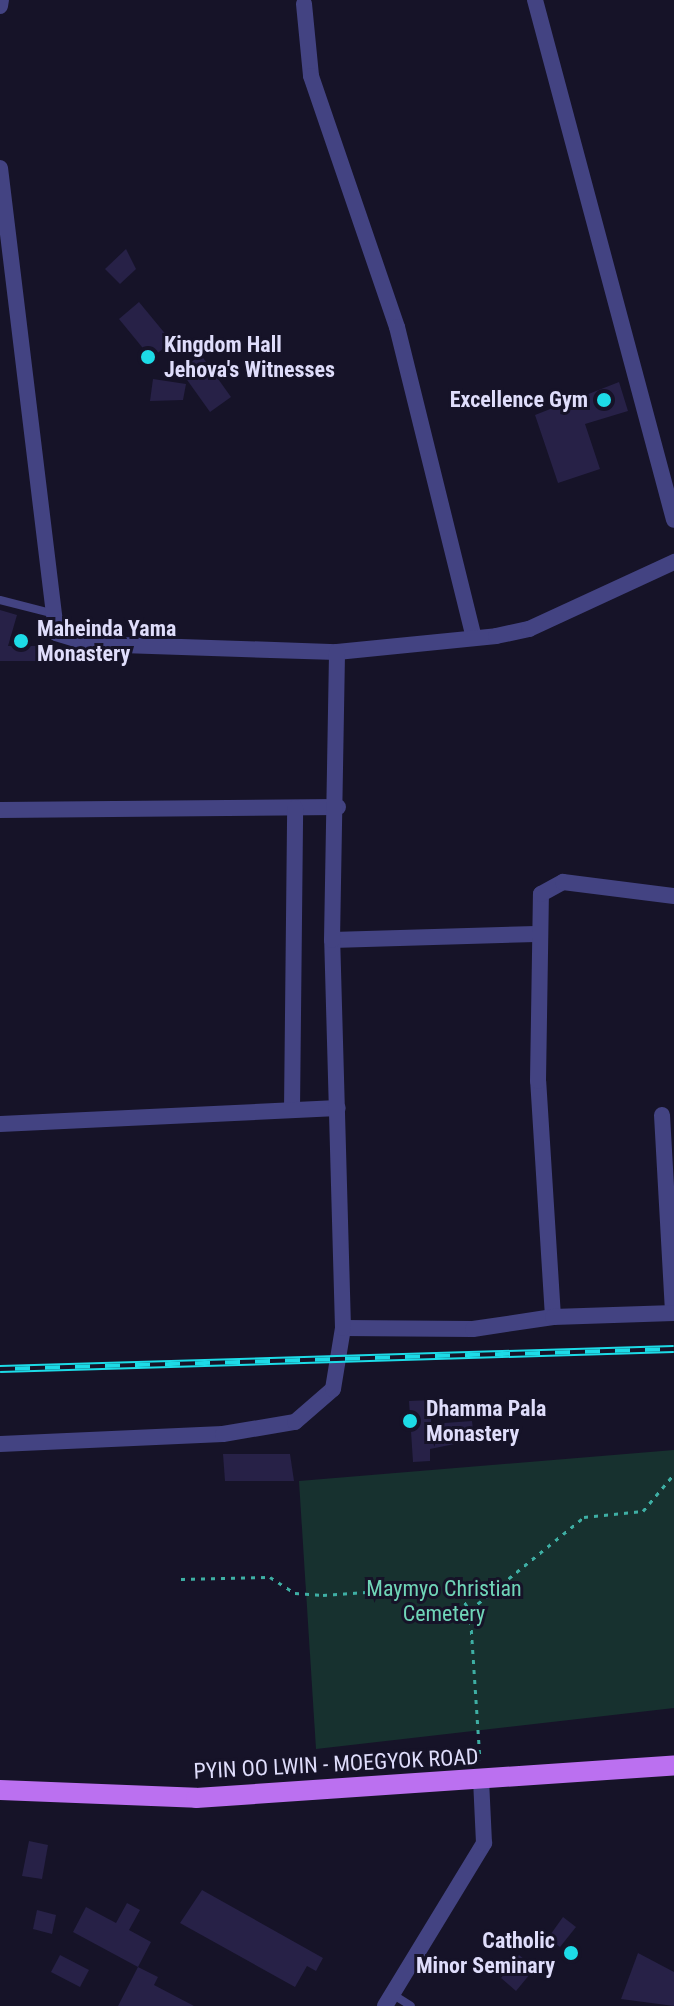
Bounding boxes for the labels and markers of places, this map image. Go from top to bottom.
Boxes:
place label: Kingdom Hall Jehova's Witnesses [164,331,335,382]
marker: Kingdom Hall Jehova's Witnesses [139,348,157,366]
place label: Excellence Gym [450,387,588,413]
marker: Excellence Gym [595,391,613,409]
place label: Maheinda Yama Monastery [37,615,176,666]
marker: Maheinda Yama Monastery [12,632,30,650]
place label: Dhamma Pala Monastery [426,1395,546,1446]
marker: Dhamma Pala Monastery [401,1412,419,1430]
place label: Catholic Minor Seminary [416,1927,555,1978]
marker: Catholic Minor Seminary [562,1944,580,1962]

